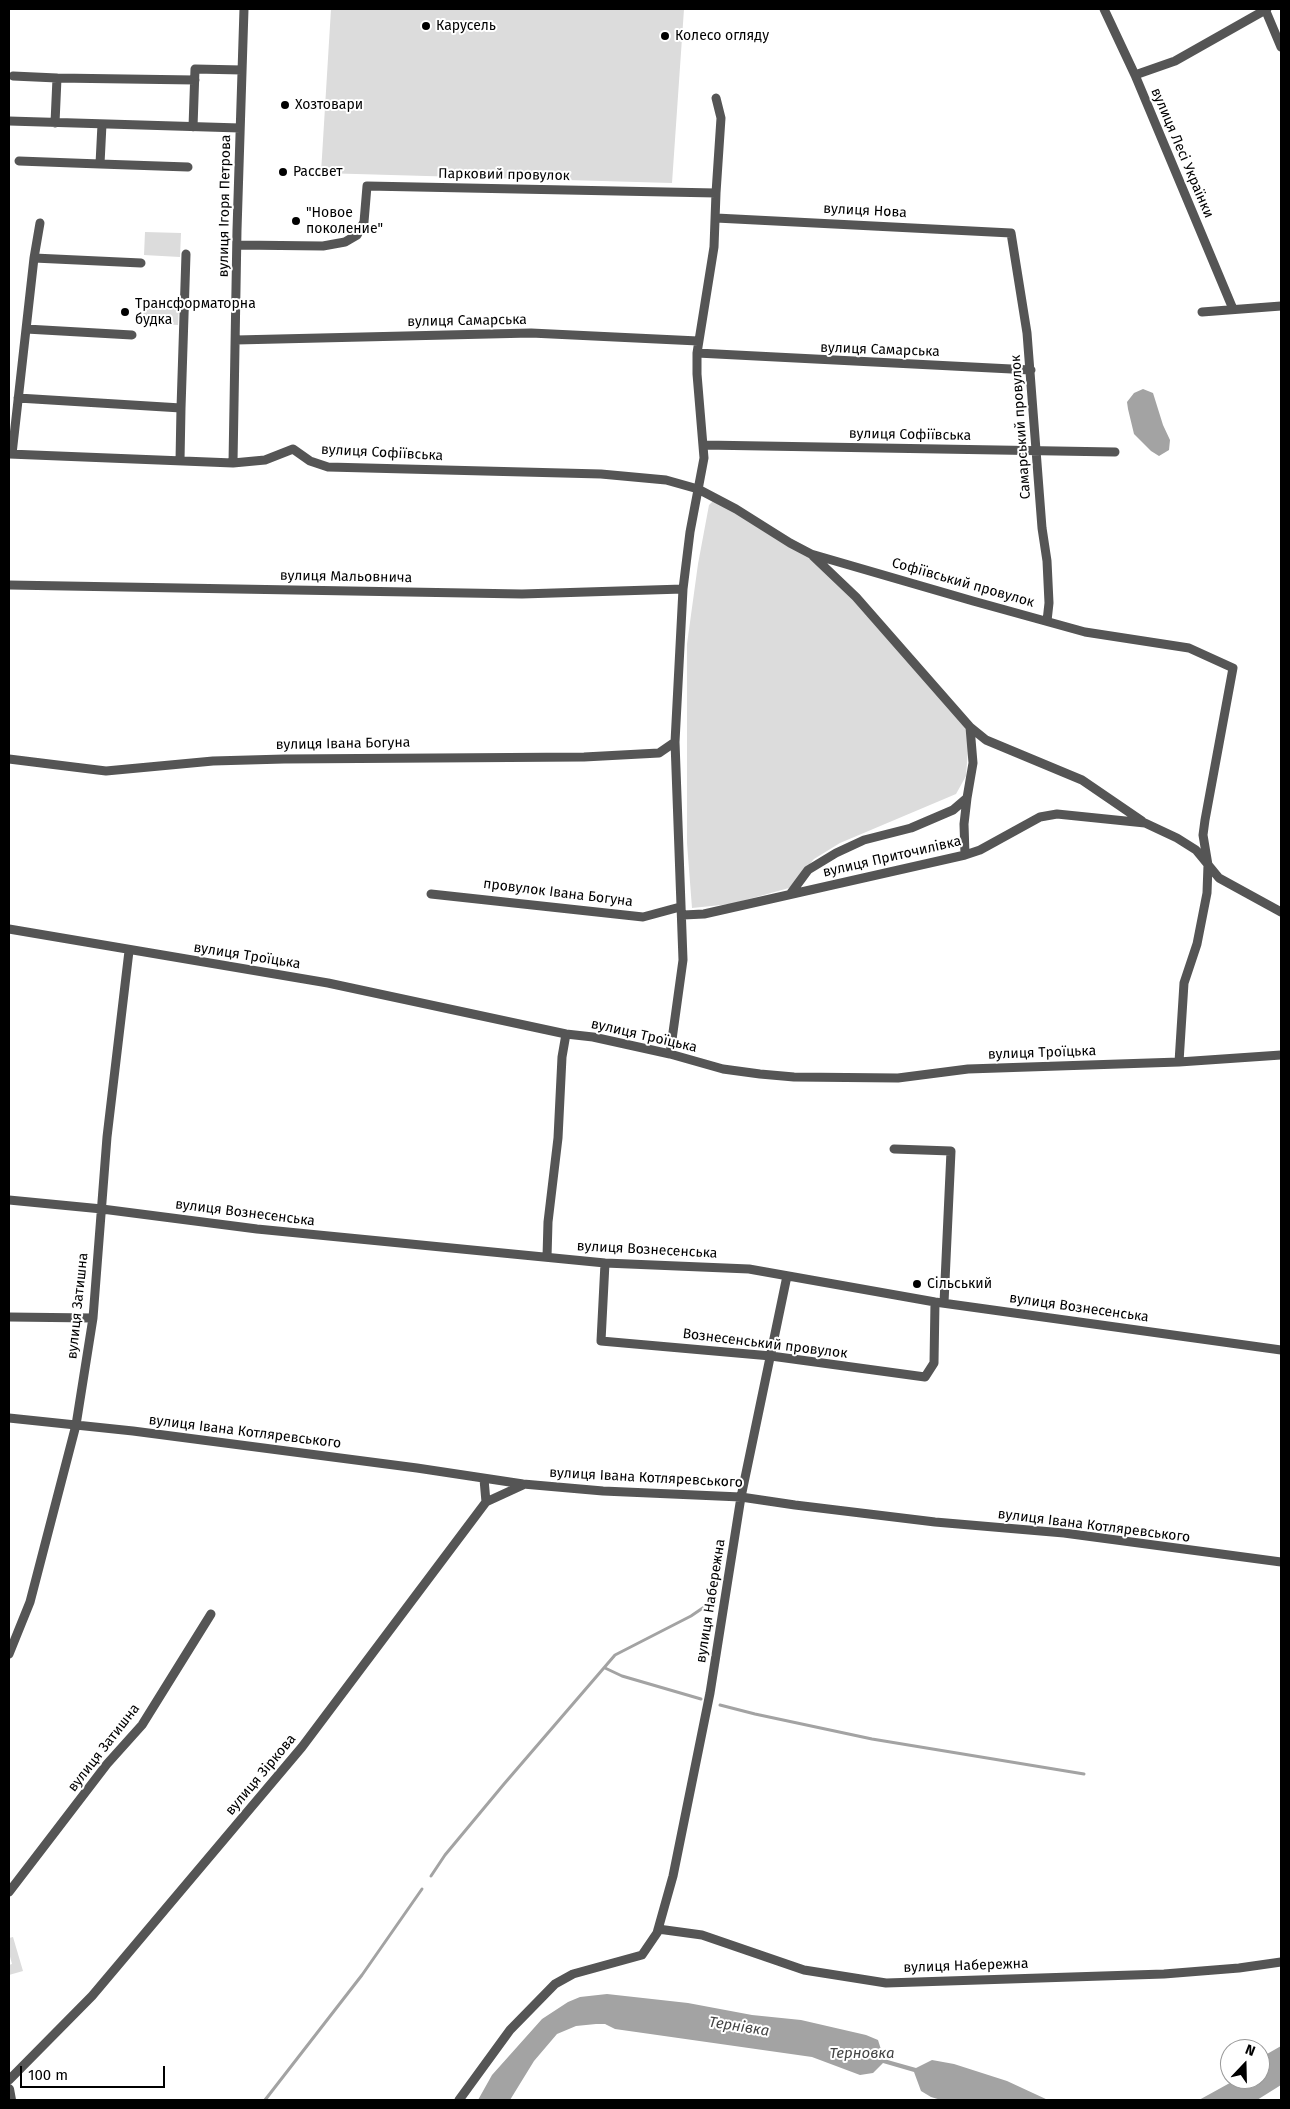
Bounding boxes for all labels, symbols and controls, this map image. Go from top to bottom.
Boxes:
place label: Карусель [436,18,496,34]
marker: Карусель [420,20,432,32]
place label: Колесо огляду [675,28,769,44]
marker: Колесо огляду [659,30,671,42]
street label: вулиця Лесі Українки [1147,85,1217,221]
place label: Хозтовари [295,97,363,113]
marker: Хозтовари [279,99,291,111]
street label: вулиця Ігоря Петрова [215,134,235,278]
place label: Рассвет [293,164,343,180]
street label: Парковий провулок [438,165,570,185]
marker: Рассвет [277,166,289,178]
street label: вулиця Нова [823,200,907,222]
place label: "Новое поколение" [306,205,383,238]
marker: "Новое поколение" [290,215,302,227]
place label: Трансформаторна будка [135,296,256,328]
marker: Трансформаторна будка [119,306,131,318]
street label: вулиця Самарська [407,312,527,330]
street label: вулиця Самарська [820,340,940,360]
street label: Самарський провулок [1008,354,1034,500]
street label: вулиця Софіївська [849,426,971,444]
street label: вулиця Софіївська [321,441,443,465]
street label: Софіївський провулок [890,555,1036,611]
street label: вулиця Мальовнича [280,567,412,587]
street label: вулиця Івана Богуна [275,734,411,754]
street label: вулиця Приточилівка [821,833,963,881]
street label: провулок Івана Богуна [482,875,634,911]
street label: вулиця Троїцька [192,939,302,973]
street label: вулиця Троїцька [589,1016,699,1056]
street label: вулиця Троїцька [988,1043,1096,1063]
street label: вулиця Вознесенська [174,1196,316,1230]
street label: вулиця Вознесенська [576,1238,718,1262]
street label: вулиця Затишна [64,1252,92,1360]
place label: Сільський [927,1276,992,1292]
marker: Сільський [911,1278,923,1290]
street label: вулиця Вознесенська [1008,1290,1150,1326]
street label: Вознесенський провулок [682,1326,848,1362]
street label: вулиця Івана Котляревського [148,1412,342,1452]
street label: вулиця Івана Котляревського [549,1465,743,1491]
street label: вулиця Івана Котляревського [997,1506,1191,1546]
street label: вулиця Набережна [693,1538,729,1664]
street label: вулиця Затишна [64,1701,144,1795]
street label: вулиця Зіркова [222,1731,300,1819]
street label: вулиця Набережна [903,1955,1029,1977]
water label: Тернівка [708,2013,770,2041]
north arrow [1220,2039,1270,2089]
text: N [1243,2041,1258,2060]
water label: Терновка [829,2045,895,2063]
scale bar [22,2056,168,2088]
text: 100 m [28,2066,68,2084]

